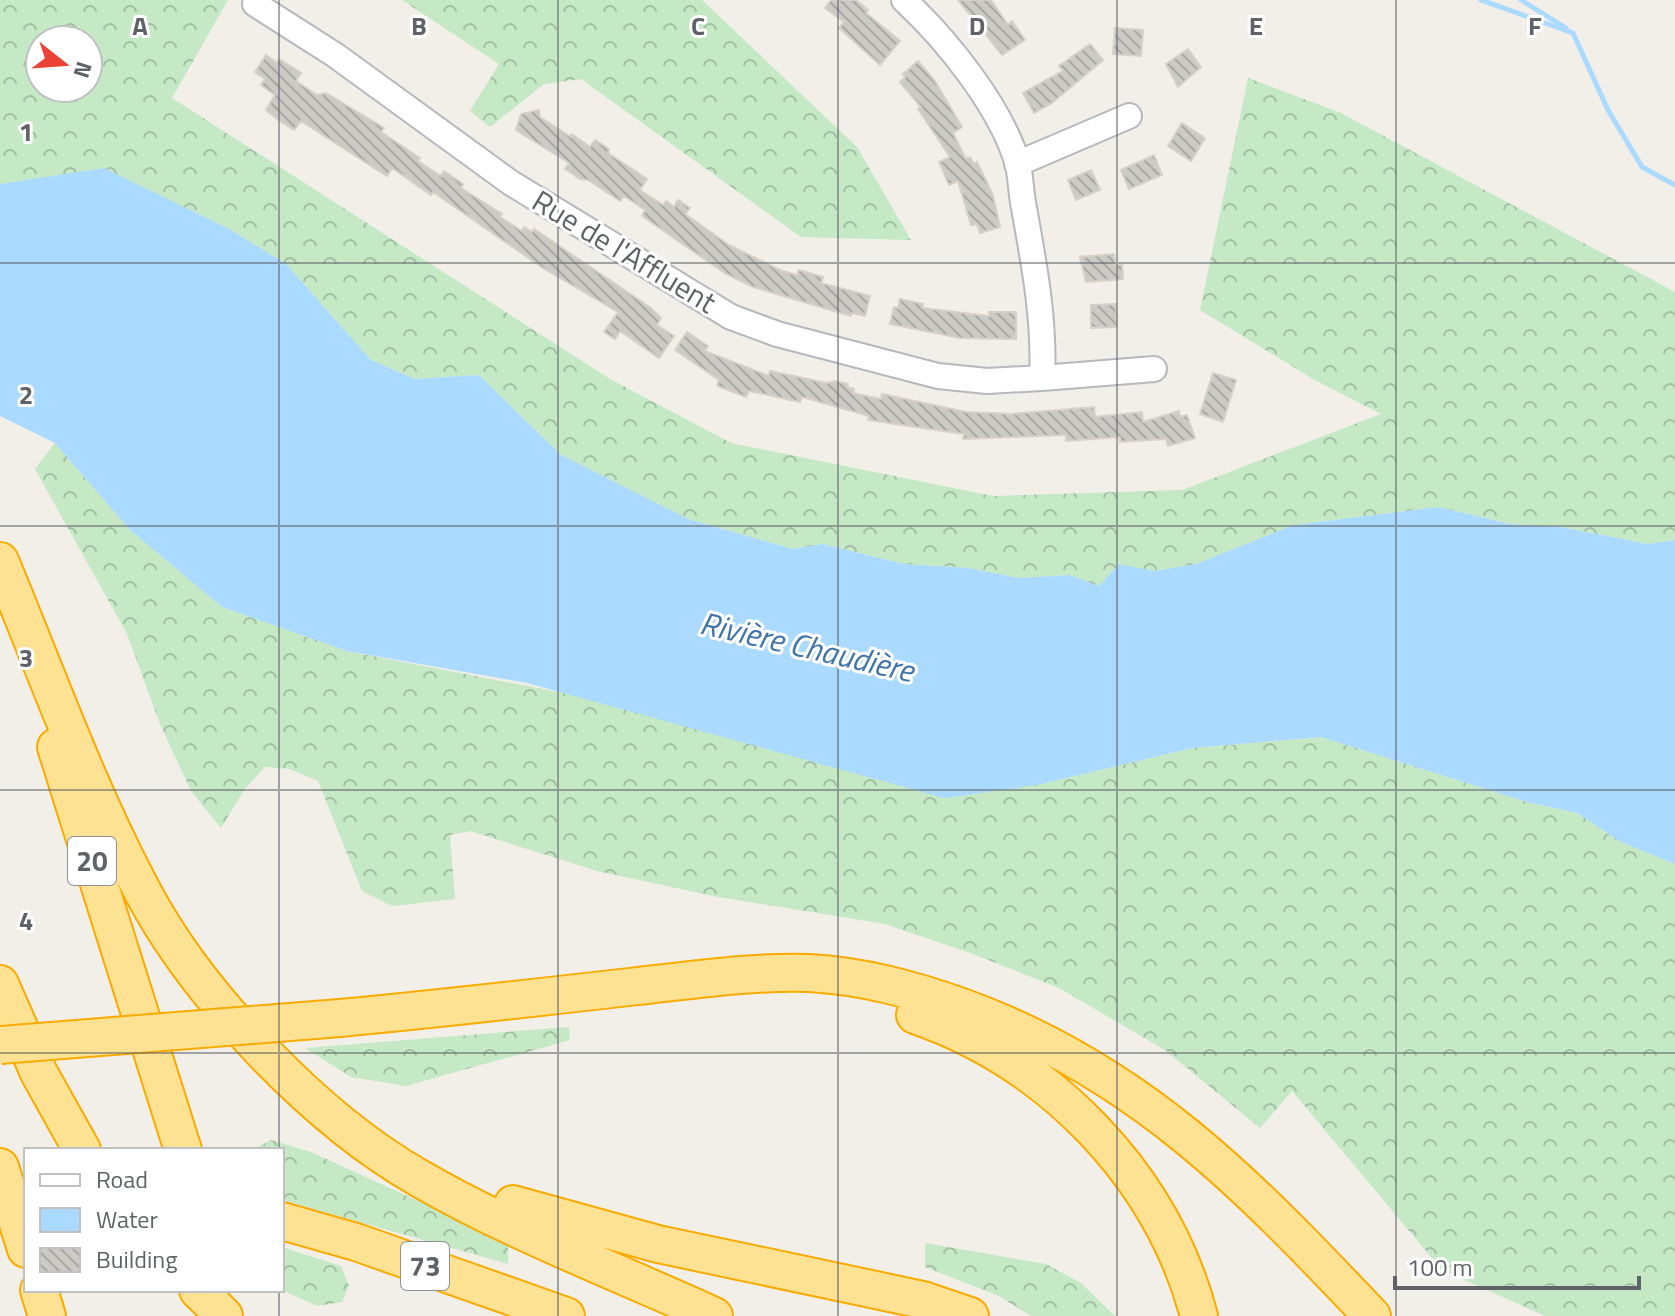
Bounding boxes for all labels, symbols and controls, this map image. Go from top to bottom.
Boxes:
text: A [132,6,148,45]
text: B [411,6,427,45]
text: C [691,6,705,45]
text: D [969,6,985,45]
text: E [1249,6,1263,45]
text: F [1528,6,1542,45]
north arrow [24,24,104,104]
text: N [65,58,102,82]
text: 1 [19,112,33,151]
street label: Rue de l'Affluent [524,178,726,325]
text: 2 [19,375,33,414]
water label: Rivière Chaudière [696,598,921,694]
text: 3 [19,638,33,677]
road number: 20 [68,837,116,885]
text: 4 [19,901,33,940]
legend [24,1148,284,1292]
text: Road [96,1161,148,1197]
text: Water [96,1201,158,1237]
scale bar [1395,1240,1639,1290]
text: Building [96,1241,178,1277]
road number: 73 [401,1242,449,1290]
text: 100 m [1407,1249,1473,1285]

